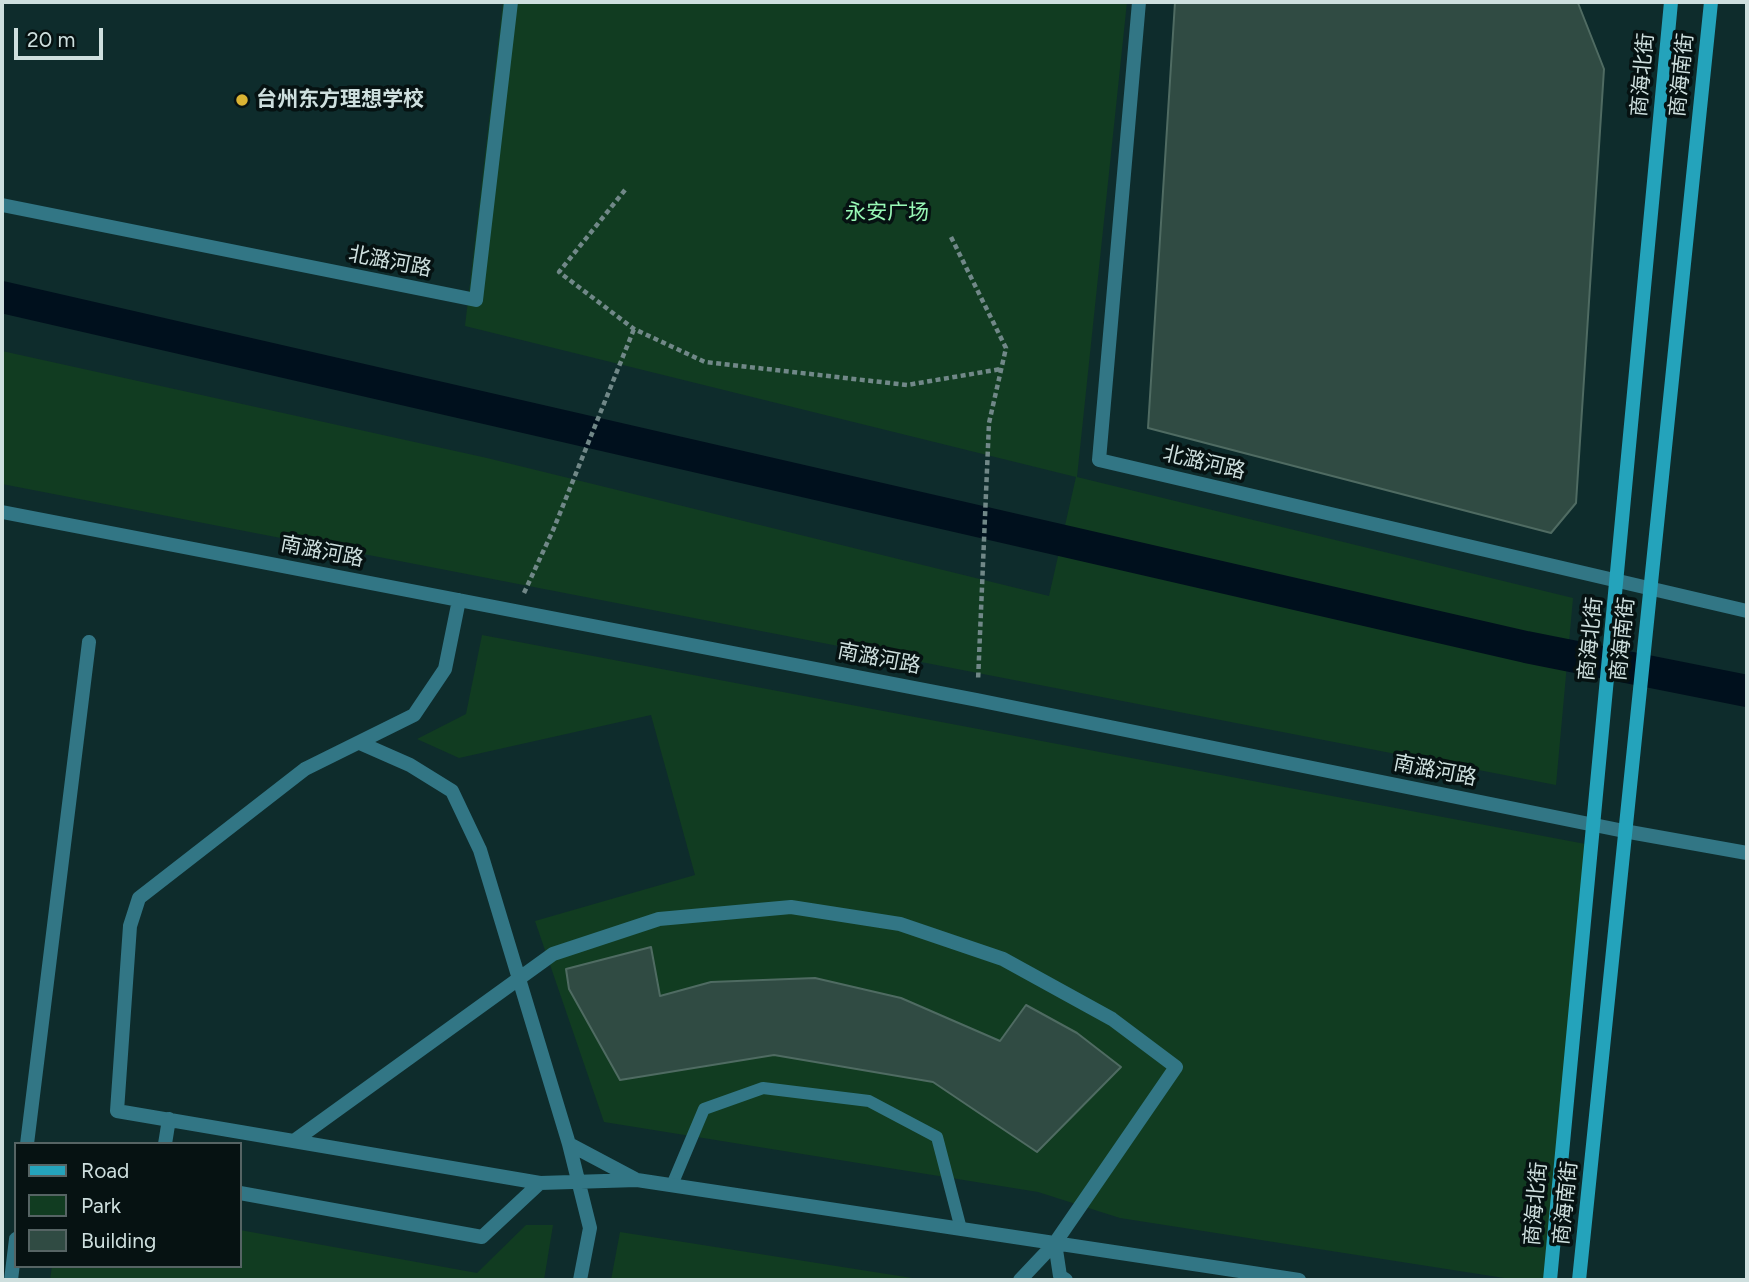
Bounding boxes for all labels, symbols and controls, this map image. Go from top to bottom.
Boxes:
scale bar [18,14,107,58]
text: 20 m [27,27,75,52]
street label: 商海北街 [1627,32,1659,118]
street label: 商海南街 [1665,32,1699,118]
place label: 台州东方理想学校 [256,87,424,113]
marker: 台州东方理想学校 [234,92,250,108]
park label: 永安广场 [845,200,929,226]
street label: 北潞河路 [346,242,434,282]
street label: 北潞河路 [1160,441,1248,485]
street label: 南潞河路 [278,532,366,572]
street label: 商海北街 [1574,596,1608,682]
street label: 商海南街 [1606,596,1640,682]
street label: 南潞河路 [835,639,923,679]
street label: 南潞河路 [1391,751,1479,791]
legend [14,1142,242,1268]
text: Road [81,1158,129,1183]
street label: 商海南街 [1549,1160,1583,1246]
street label: 商海北街 [1520,1161,1552,1247]
text: Park [81,1193,121,1218]
text: Building [81,1228,156,1253]

